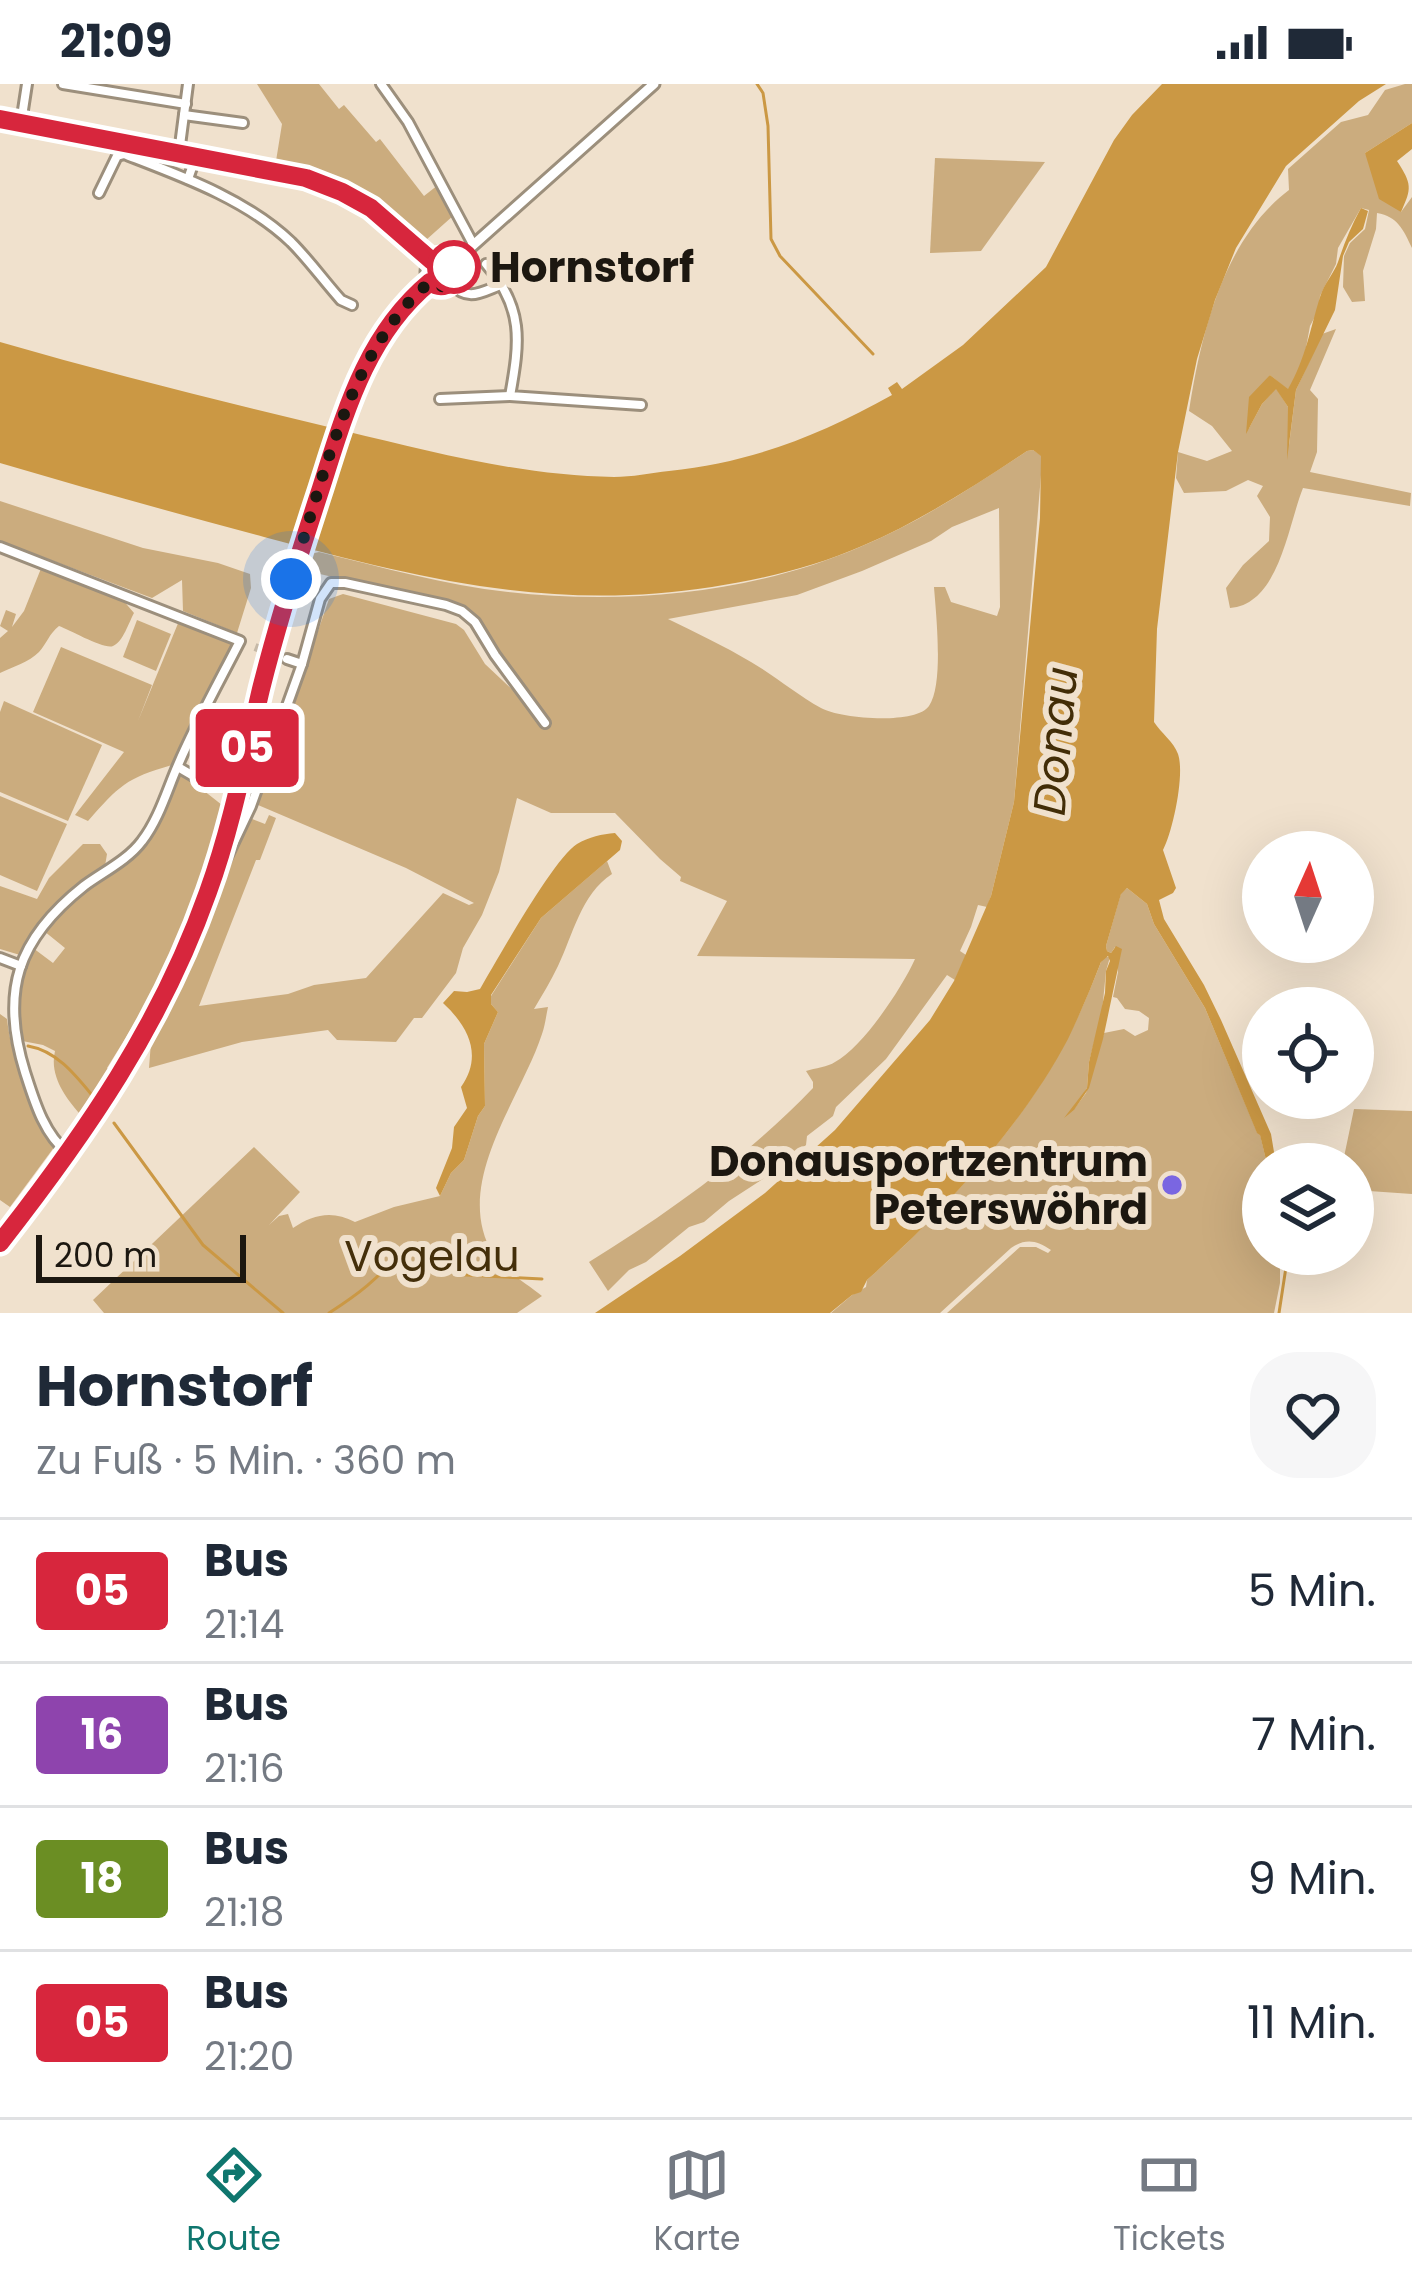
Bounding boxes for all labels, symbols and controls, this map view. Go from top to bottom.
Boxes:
text: 21:09 [60,10,172,73]
place label: Hornstorf [490,238,694,297]
marker: Hornstorf [429,242,479,292]
your location [261,549,321,609]
water label: Donau [1018,664,1093,818]
line badge: 05 [193,709,301,787]
text: 05 [220,718,274,777]
north arrow [1242,831,1374,963]
map controls [1242,831,1374,1275]
button: locate [1242,987,1374,1119]
place label: Donausportzentrum Peterswöhrd [709,1132,1148,1239]
button: layers [1242,1143,1374,1275]
marker: Donausportzentrum Peterswöhrd [1159,1172,1185,1198]
park label: Vogelau [344,1227,520,1286]
scale bar [36,1229,246,1282]
text: 200 m [54,1232,157,1279]
text: Hornstorf [36,1346,313,1426]
button: heart [1250,1352,1376,1478]
text: Zu Fuß · 5 Min. · 360 m [36,1433,456,1488]
text: Bus [204,1529,289,1592]
text: 5 Min. [1248,1559,1376,1622]
text: 05 [75,1561,129,1620]
text: 21:14 [204,1597,284,1652]
text: Bus [204,1673,289,1736]
text: 7 Min. [1251,1703,1376,1766]
text: 16 [81,1705,123,1764]
text: 21:16 [204,1741,284,1796]
text: Bus [204,1817,289,1880]
text: 9 Min. [1248,1847,1376,1910]
text: 18 [80,1849,124,1908]
text: 21:18 [204,1885,284,1940]
text: Bus [204,1961,289,2024]
text: 11 Min. [1247,1991,1376,2054]
text: 05 [75,1993,129,2052]
text: 21:20 [204,2029,294,2084]
tab: Route [186,2142,281,2264]
tab: Karte [654,2142,740,2264]
tab: Tickets [1113,2142,1226,2264]

